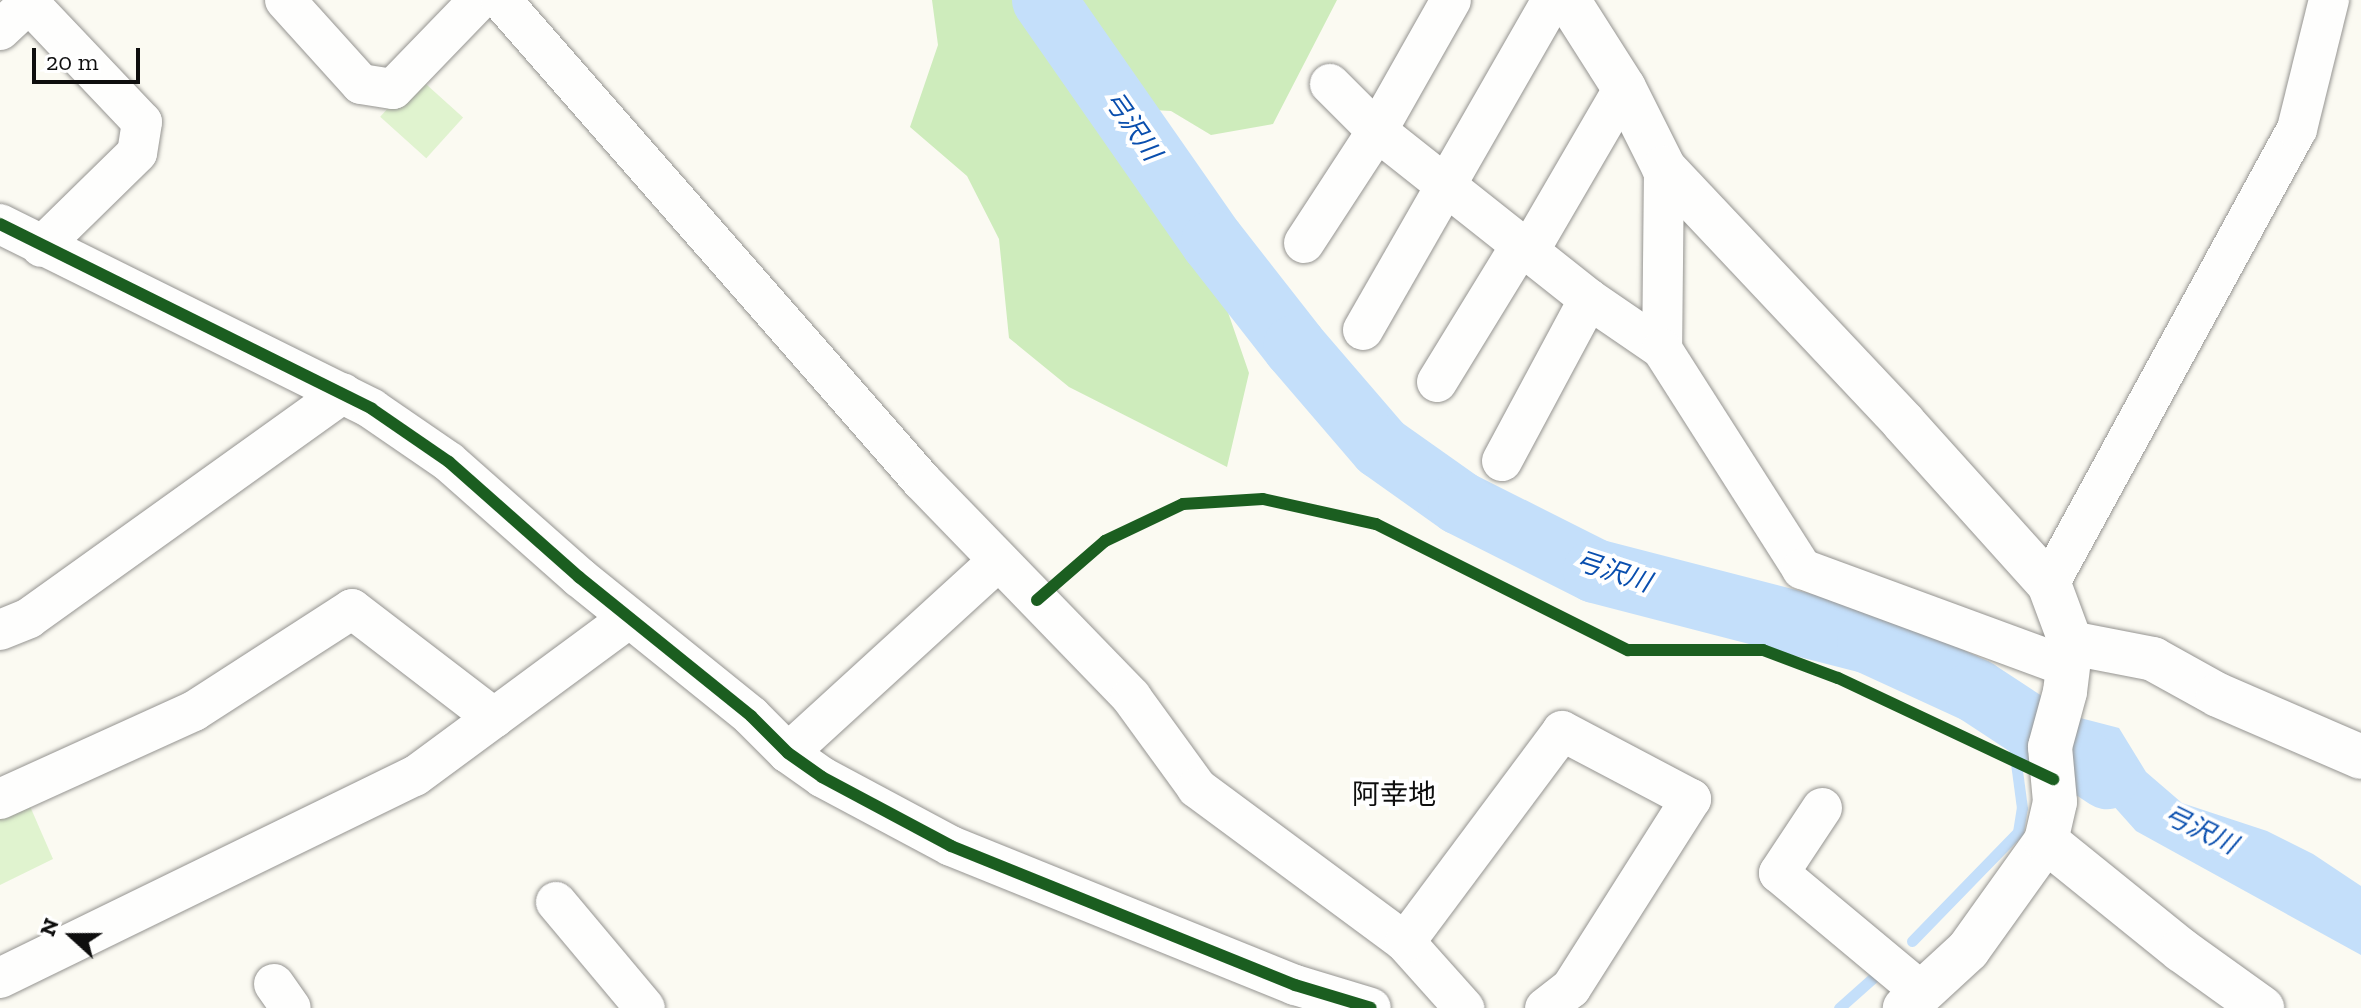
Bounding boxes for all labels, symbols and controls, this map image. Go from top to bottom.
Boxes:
scale bar [36,32,144,82]
text: 20 m [46,47,98,76]
water label: 弓沢川 [1097,85,1167,167]
water label: 弓沢川 [1571,545,1655,599]
district label: 阿幸地 [1352,778,1436,812]
water label: 弓沢川 [2158,799,2242,861]
north arrow [32,896,112,976]
text: N [34,915,65,940]

